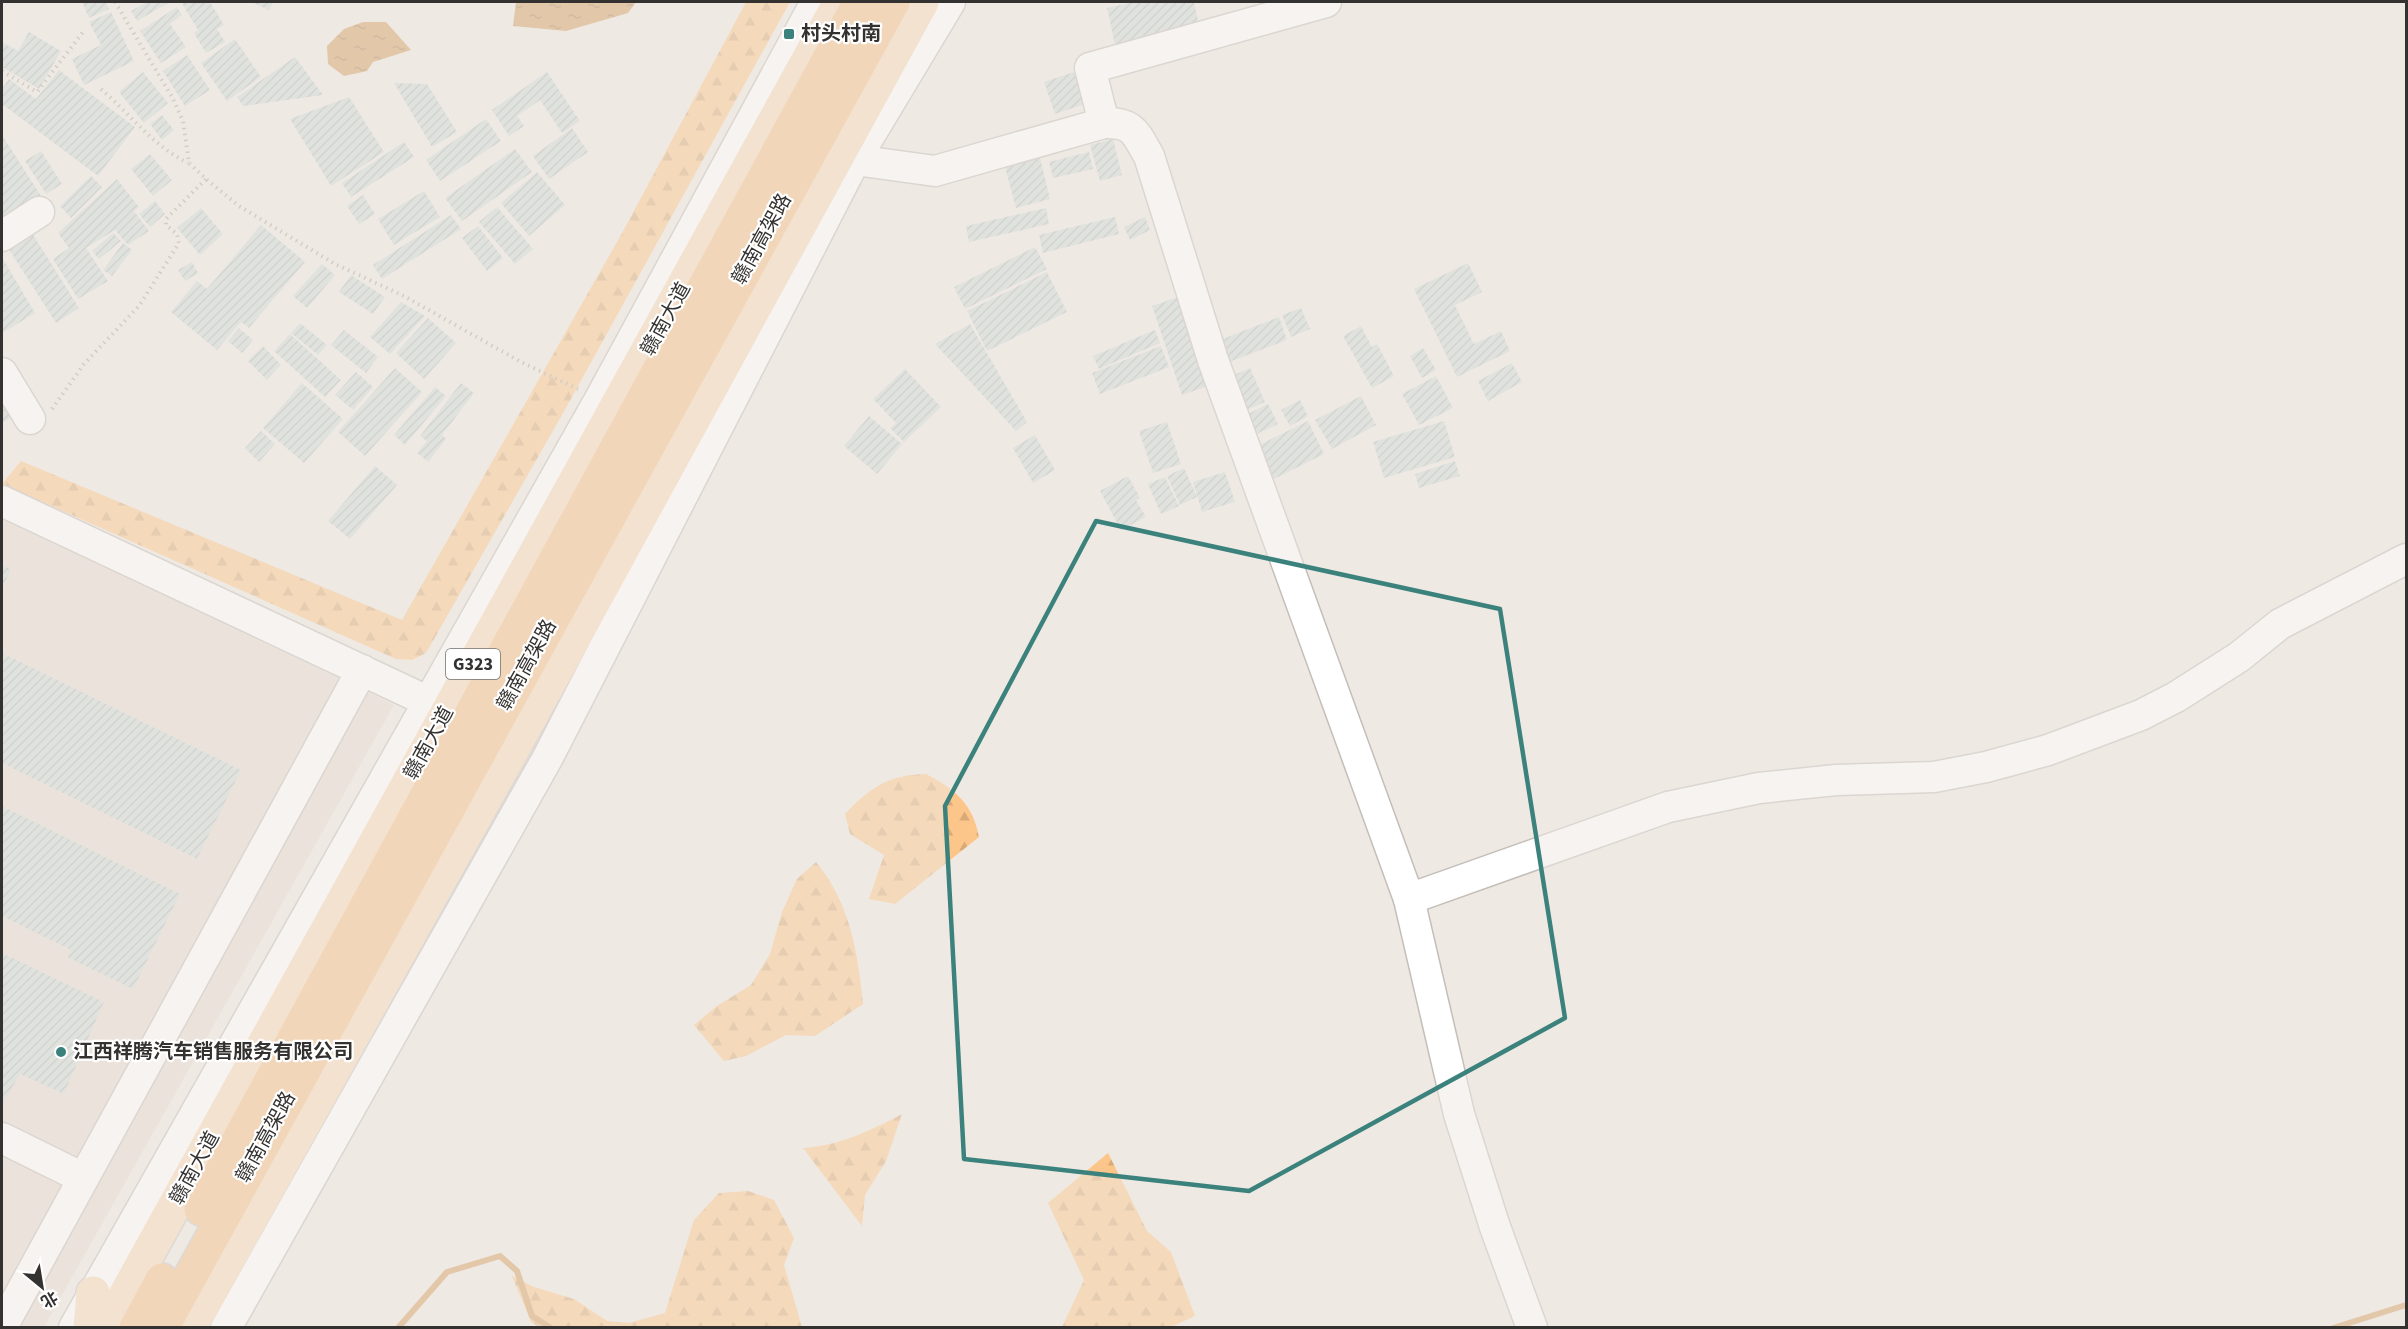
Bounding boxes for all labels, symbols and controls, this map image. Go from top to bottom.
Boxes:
place label: 村头村南 [801,20,881,48]
marker: 村头村南 [782,27,796,41]
street label: 赣南高架路 [726,188,798,290]
street label: 赣南大道 [634,277,698,361]
street label: 赣南高架路 [491,614,563,716]
road number: G323 [446,649,500,679]
street label: 赣南大道 [397,701,461,785]
place label: 江西祥腾汽车销售服务有限公司 [73,1038,353,1066]
marker: 江西祥腾汽车销售服务有限公司 [54,1045,68,1059]
street label: 赣南高架路 [230,1086,302,1188]
street label: 赣南大道 [163,1126,227,1210]
north arrow [12,1257,72,1317]
text: 北 [37,1286,61,1313]

